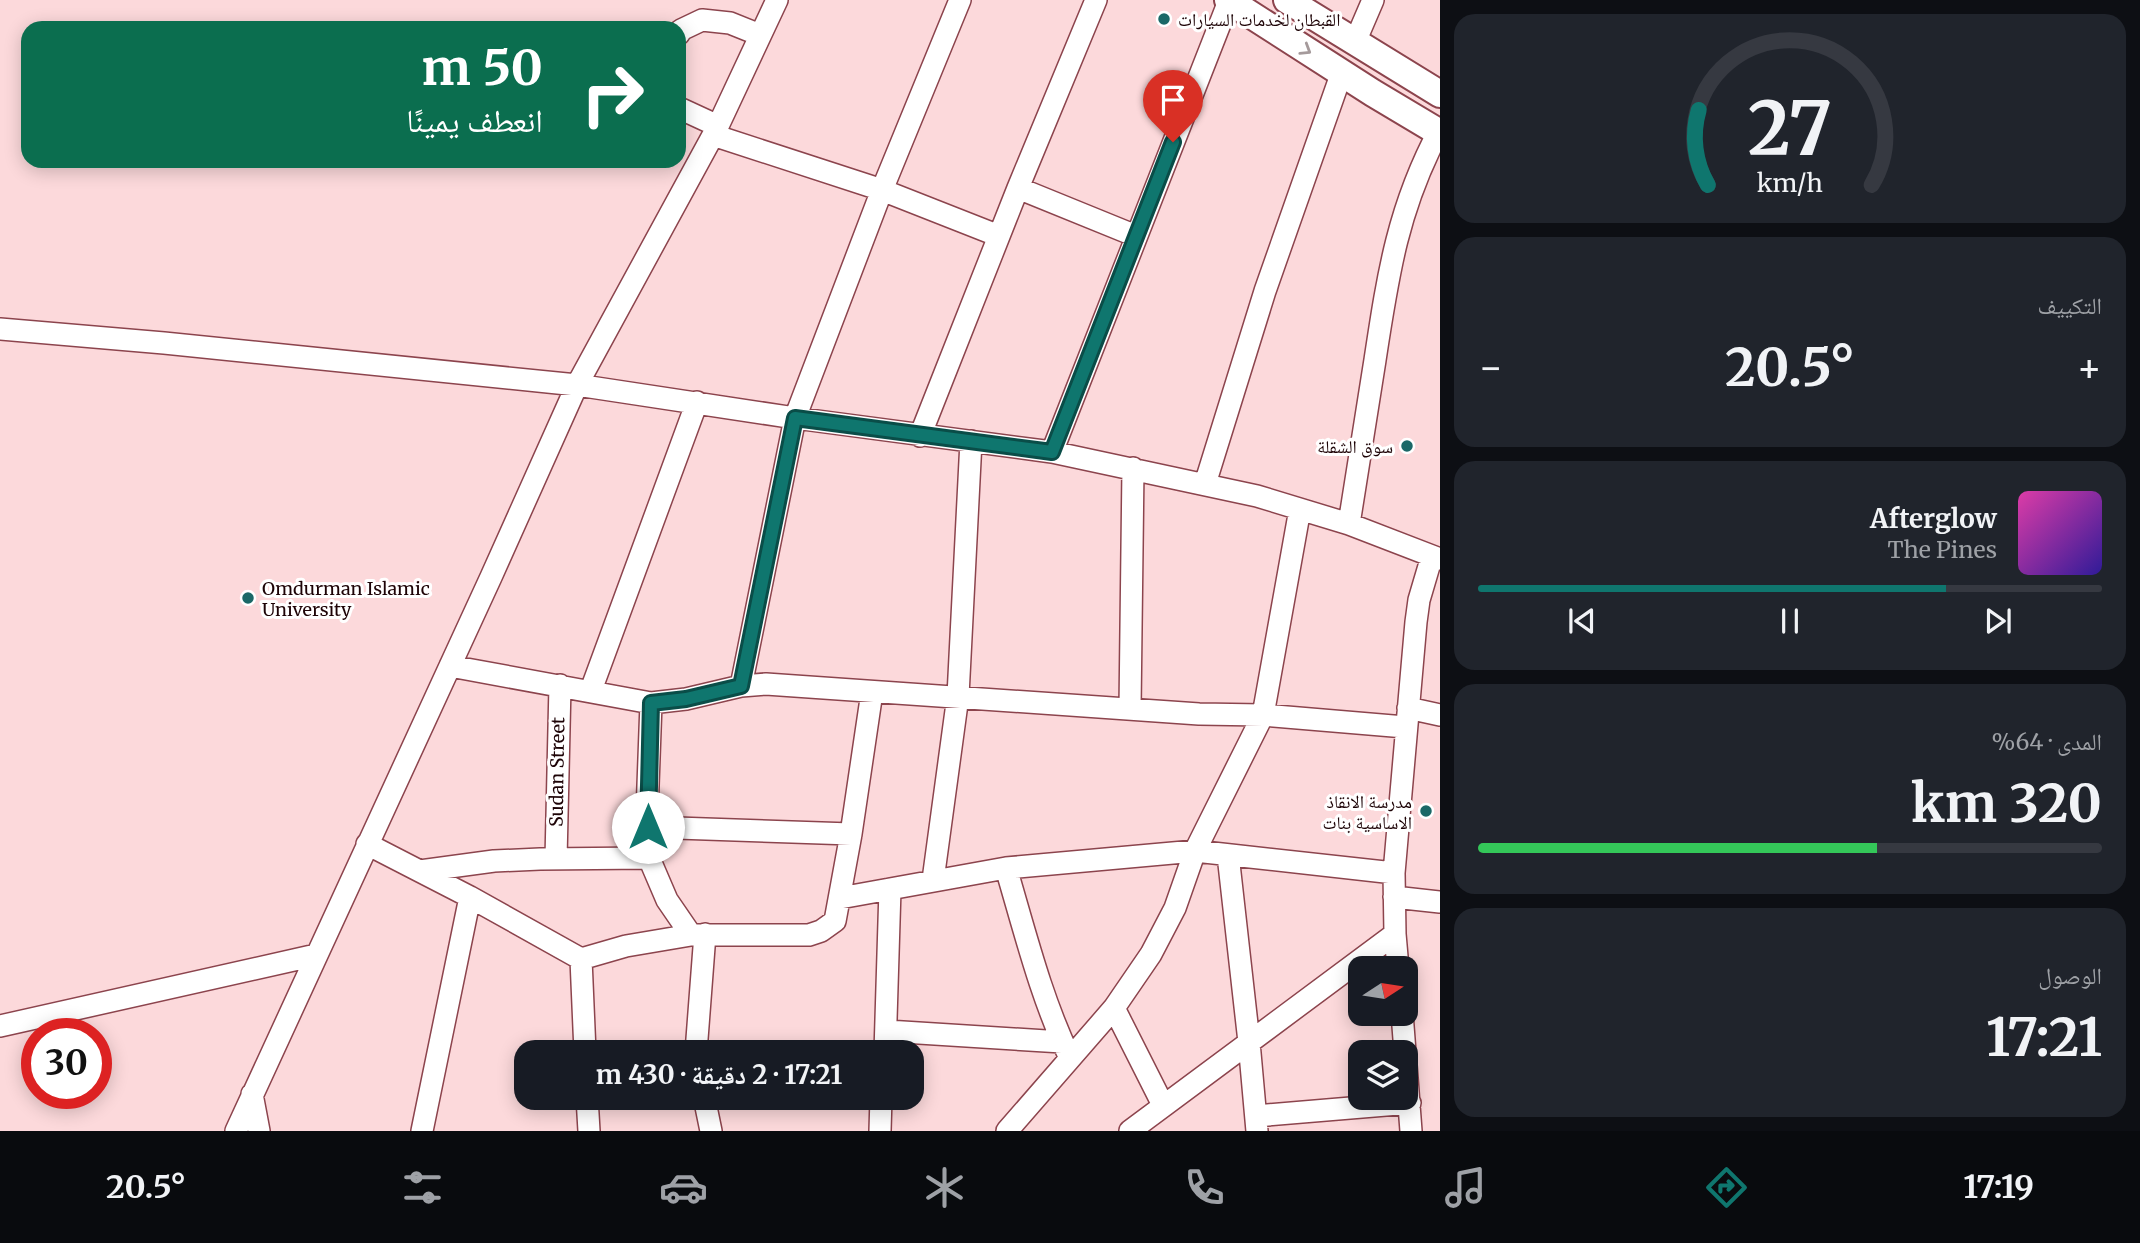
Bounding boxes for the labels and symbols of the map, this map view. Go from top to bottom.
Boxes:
place label: القبطان لخدمات السيارات [1178,8,1340,31]
marker: القبطان لخدمات السيارات [1156,11,1172,27]
one-way arrow [1298,41,1311,54]
pin [1143,70,1203,142]
place label: سوق الشقلة [1317,435,1393,458]
marker: سوق الشقلة [1399,438,1415,454]
place label: Omdurman Islamic University [262,577,430,621]
marker: Omdurman Islamic University [240,590,256,606]
street label: Sudan Street [545,717,569,827]
position arrow [611,790,685,864]
place label: مدرسة الانقاذ الاساسية بنات [1323,790,1412,834]
marker: مدرسة الانقاذ الاساسية بنات [1418,803,1434,819]
north arrow [1348,956,1418,1026]
speed limit sign: 30 [21,1018,112,1109]

